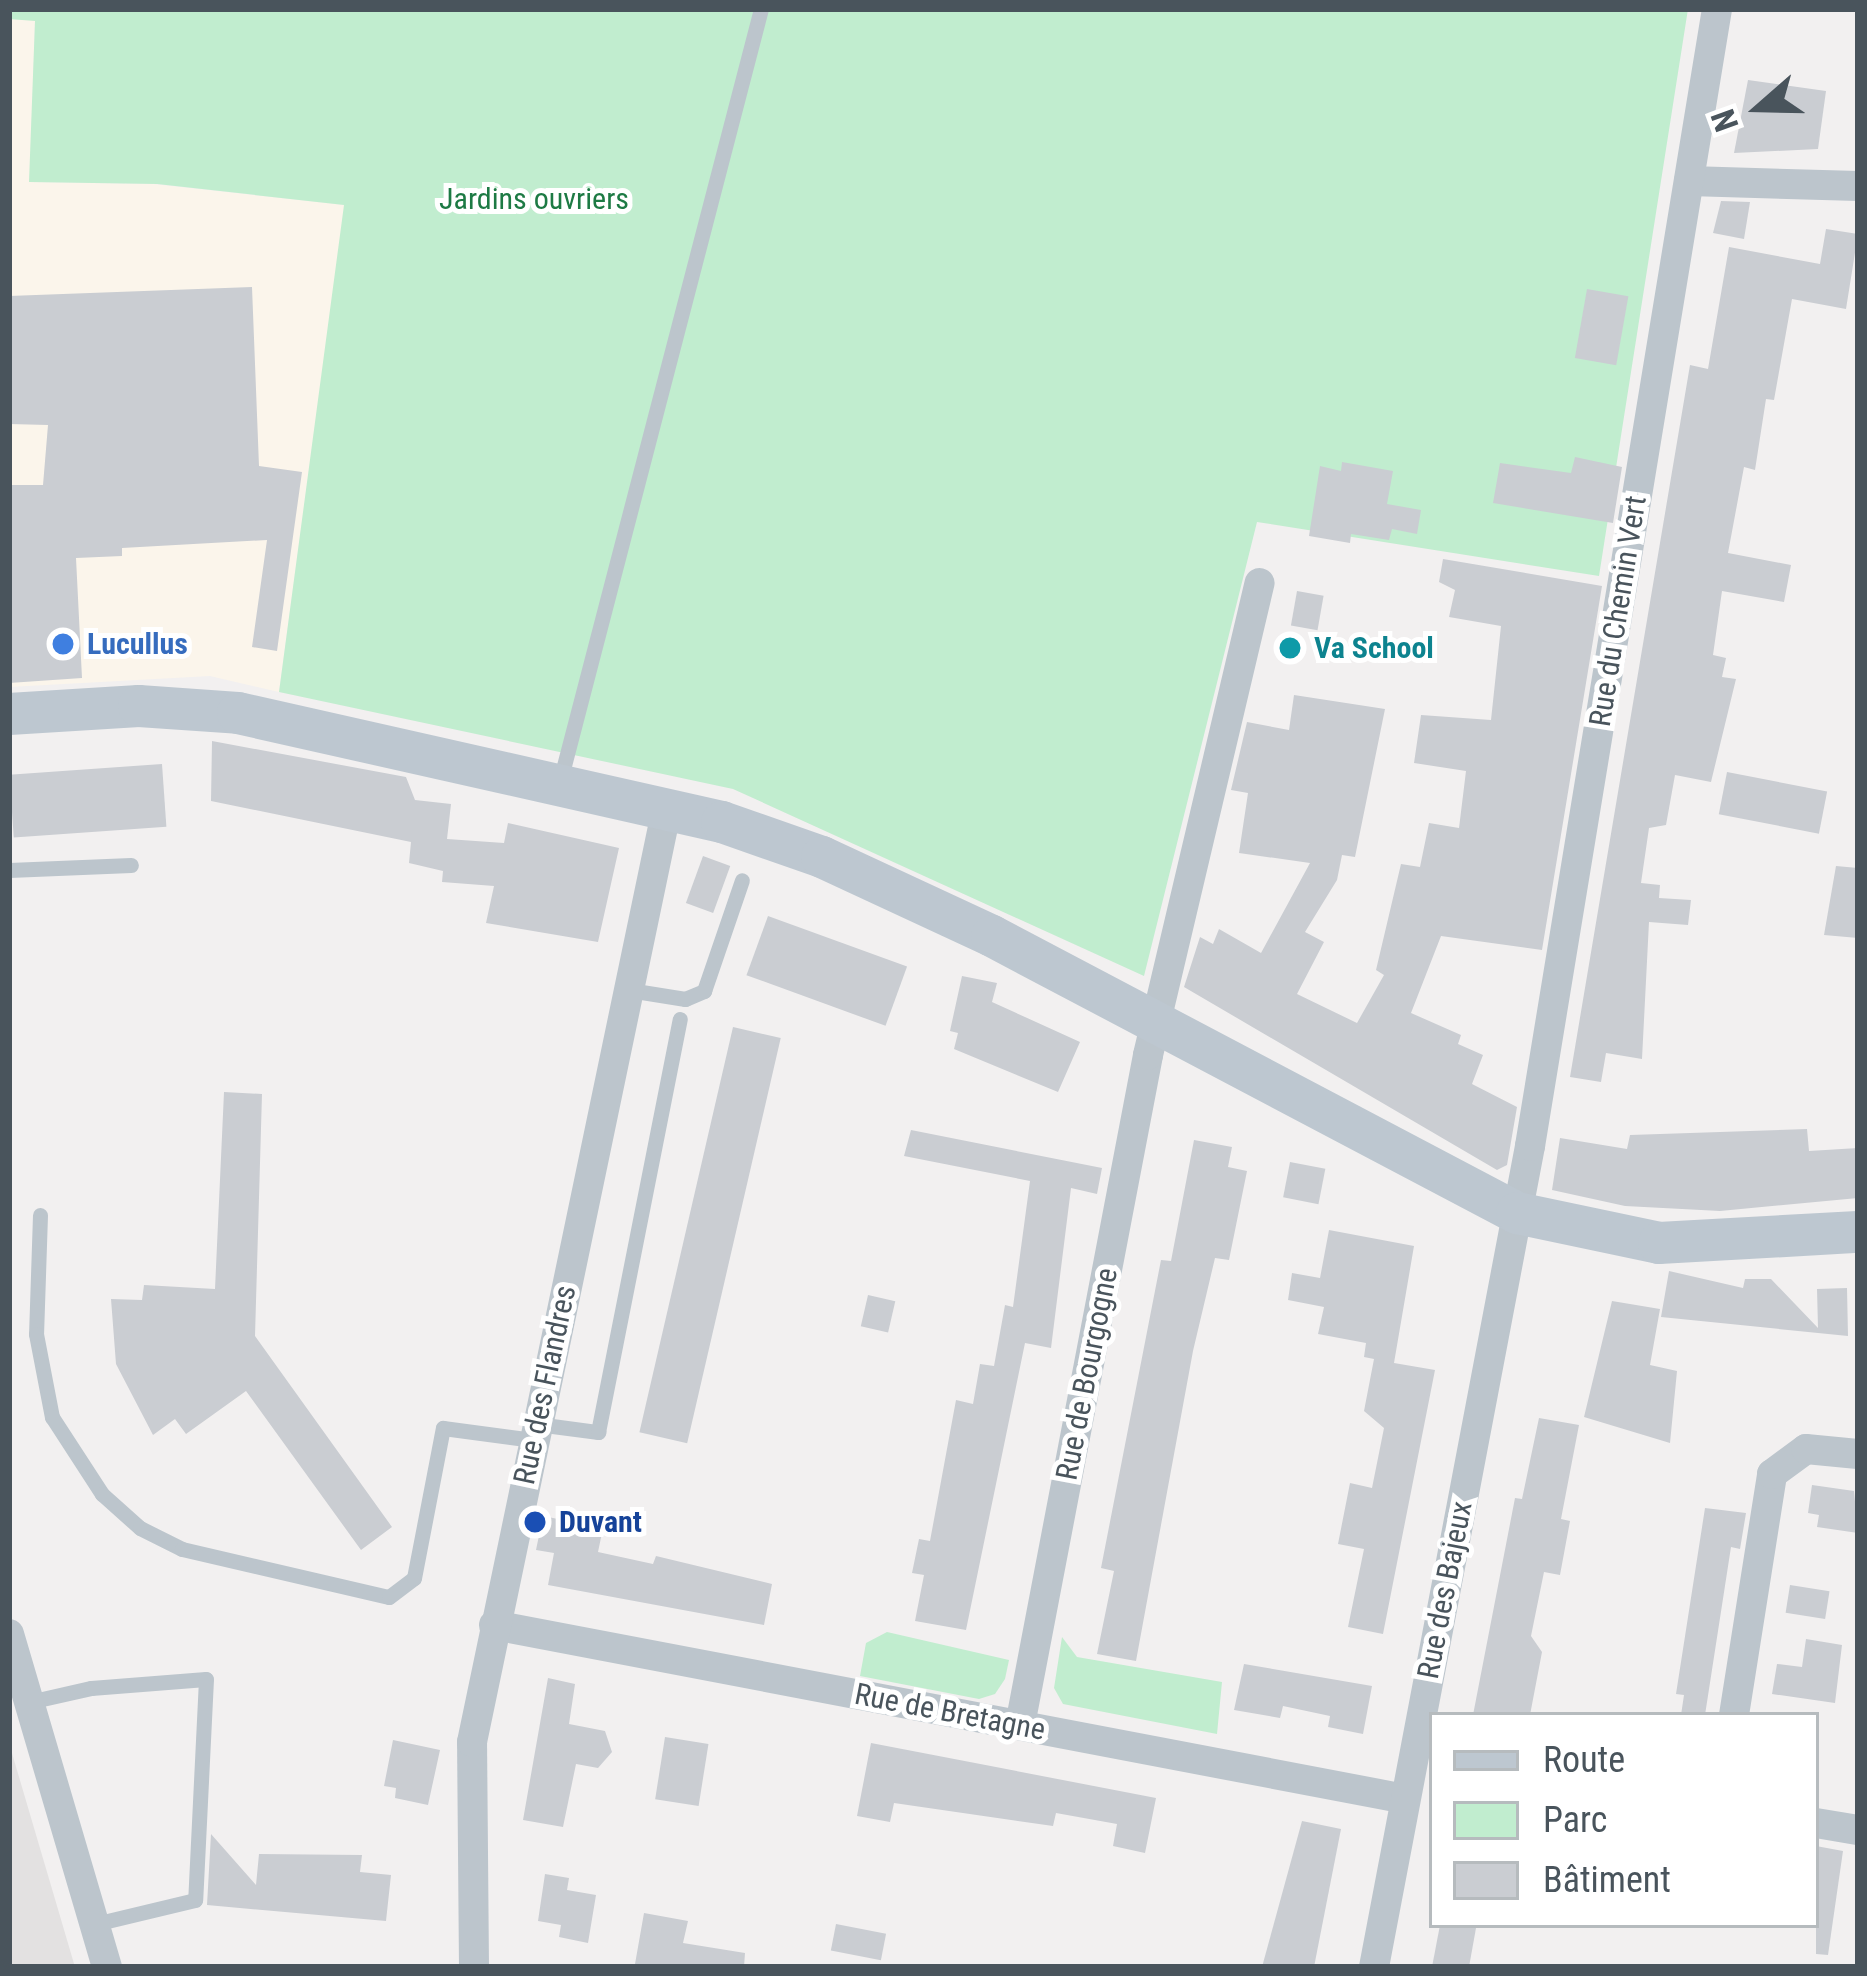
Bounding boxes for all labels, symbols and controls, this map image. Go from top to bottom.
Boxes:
north arrow [1699,48,1819,168]
text: N [1703,104,1746,137]
park label: Jardins ouvriers [439,181,629,217]
street label: Rue du Chemin Vert [1582,493,1654,729]
place label: Lucullus [87,626,188,662]
place label: Va School [1314,630,1434,666]
marker: Lucullus [50,631,76,657]
marker: Va School [1277,635,1303,661]
street label: Rue de Bourgogne [1049,1265,1125,1483]
street label: Rue des Flandres [506,1282,584,1488]
street label: Rue des Bajeux [1410,1498,1480,1682]
place label: Duvant [559,1504,642,1540]
marker: Duvant [522,1509,548,1535]
street label: Rue de Bretagne [852,1676,1048,1748]
legend [1429,1712,1819,1928]
text: Route [1543,1739,1625,1781]
text: Parc [1543,1799,1607,1841]
text: Bâtiment [1543,1859,1671,1901]

